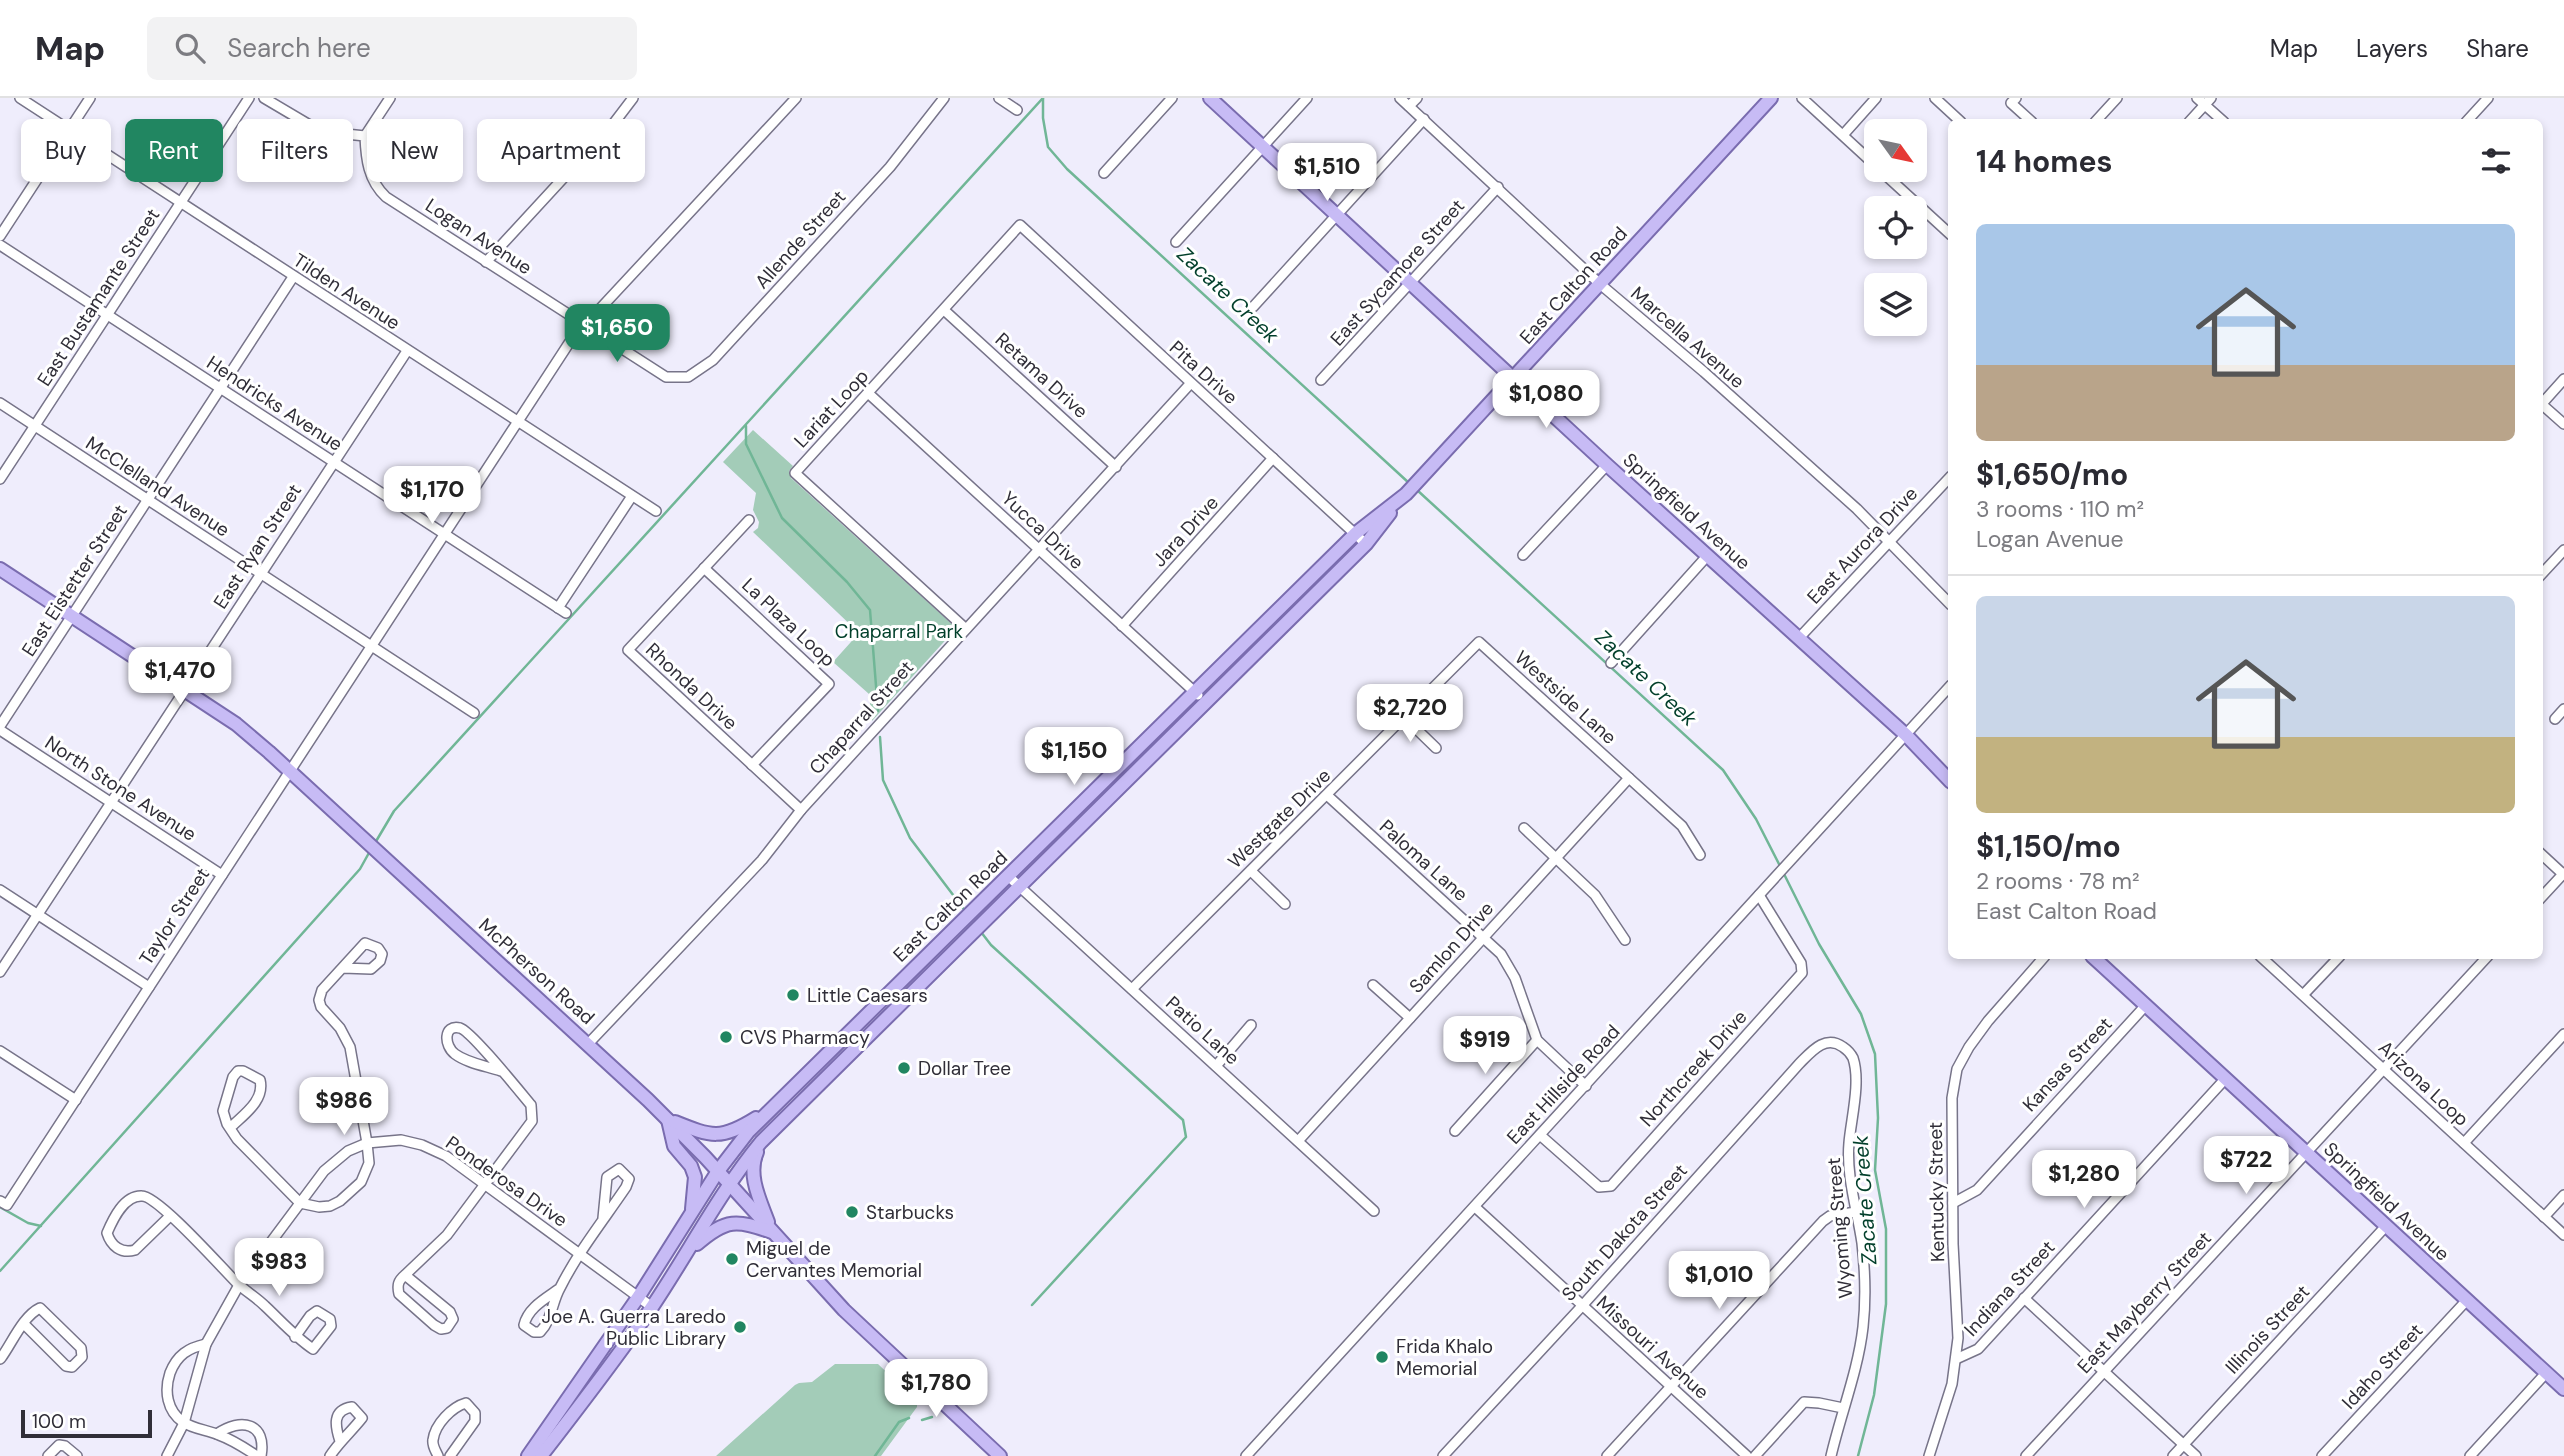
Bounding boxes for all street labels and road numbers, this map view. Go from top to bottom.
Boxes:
street label: Allende Street [749,185,851,294]
street label: Logan Avenue [421,193,537,280]
street label: East Sycamore Street [1325,194,1470,351]
street label: East Bustamante Street [32,204,165,391]
street label: East Calton Road [1514,221,1633,349]
street label: Tilden Avenue [288,248,405,335]
street label: Marcella Avenue [1625,281,1750,394]
street label: Retama Drive [990,327,1093,424]
street label: Pita Drive [1164,335,1243,410]
street label: Hendricks Avenue [202,350,347,457]
street label: Lariat Loop [789,364,874,453]
street label: McClelland Avenue [81,431,234,542]
street label: Springfield Avenue [1618,447,1756,575]
street label: East Ryan Street [208,479,307,614]
street label: East Aurora Drive [1802,481,1923,609]
street label: Yucca Drive [996,486,1089,575]
street label: Jara Drive [1147,491,1224,572]
street label: East Eistetter Street [16,500,133,661]
street label: La Plaza Loop [737,573,841,672]
street label: Rhonda Drive [640,637,743,735]
street label: Westside Lane [1509,645,1622,750]
street label: Chaparral Street [804,655,919,779]
street label: North Stone Avenue [40,730,201,847]
street label: Westgate Drive [1223,763,1336,874]
street label: Paloma Lane [1374,814,1473,907]
street label: East Calton Road [888,845,1013,967]
street label: Taylor Street [134,863,215,970]
street label: Samlon Drive [1404,896,1499,998]
street label: McPherson Road [473,913,600,1030]
street label: Patio Lane [1160,991,1245,1070]
street label: Northcreek Drive [1634,1005,1752,1132]
street label: Kansas Street [2017,1012,2118,1117]
street label: East Hillside Road [1501,1019,1625,1149]
street label: Arizona Loop [2373,1035,2474,1132]
street label: Kentucky Street [1923,1122,1950,1262]
street label: Ponderosa Drive [441,1130,573,1233]
street label: Springfield Avenue [2318,1137,2455,1266]
street label: Wyoming Street [1821,1157,1858,1299]
street label: South Dakota Street [1556,1158,1693,1306]
street label: East Mayberry Street [2072,1226,2217,1379]
street label: Indiana Street [1959,1235,2060,1342]
street label: Illinois Street [2220,1280,2315,1379]
street label: Missouri Avenue [1591,1290,1714,1404]
street label: Idaho Street [2336,1318,2428,1414]

